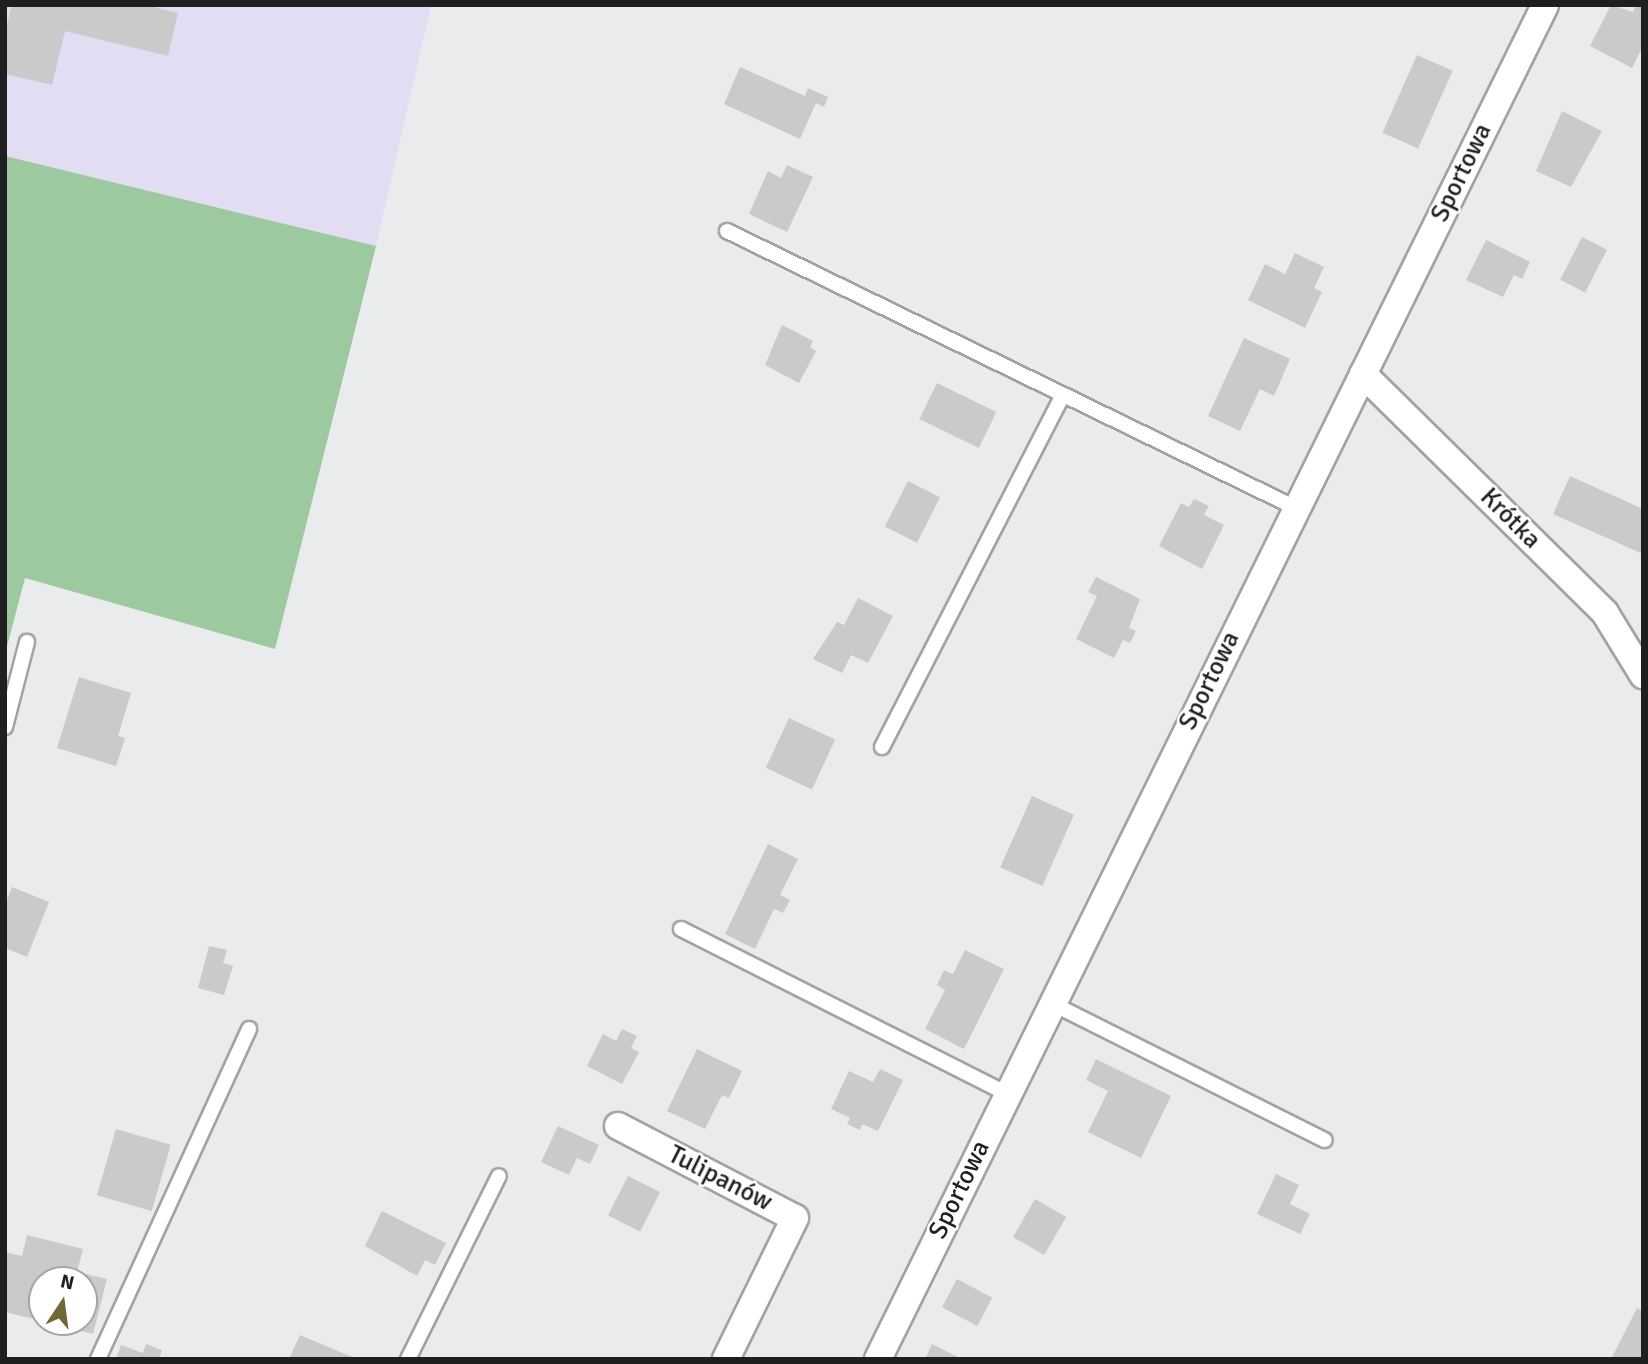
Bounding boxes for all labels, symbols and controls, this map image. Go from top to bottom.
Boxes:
street label: Sportowa [1425,119,1499,227]
street label: Krótka [1473,482,1547,556]
street label: Sportowa [1173,627,1247,735]
street label: Sportowa [923,1136,997,1244]
street label: Tulipanów [663,1140,777,1218]
north arrow [28,1266,98,1336]
text: N [58,1269,76,1296]

